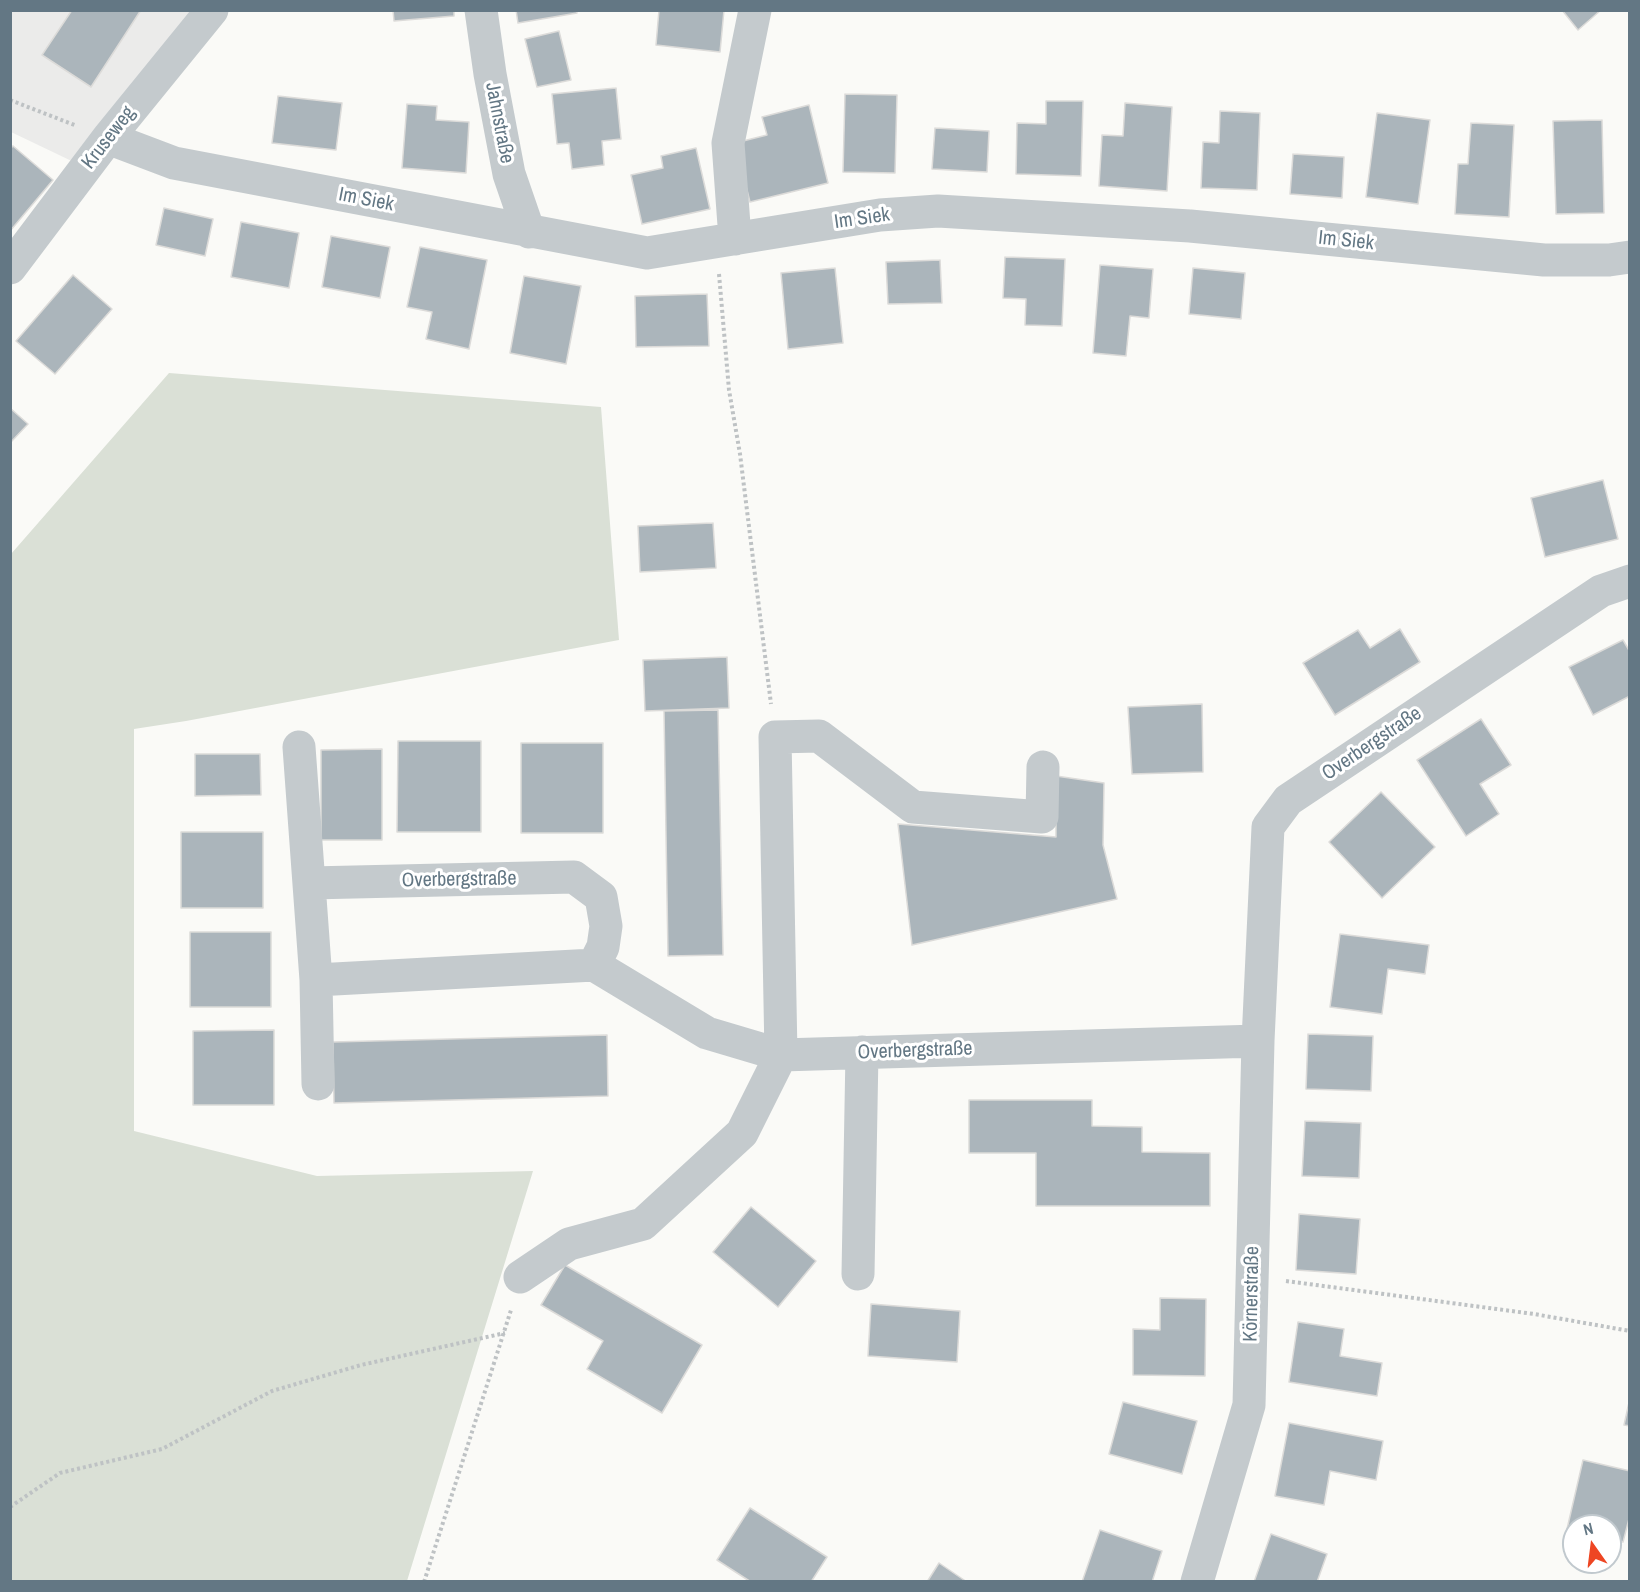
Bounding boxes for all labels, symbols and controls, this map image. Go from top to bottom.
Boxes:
street label: Jahnstraße [479,80,519,166]
street label: Kruseweg [77,102,141,174]
street label: Im Siek [336,183,396,217]
street label: Im Siek [833,203,891,235]
street label: Im Siek [1317,226,1375,256]
street label: Overbergstraße [1318,702,1426,786]
street label: Overbergstraße [401,867,517,893]
street label: Overbergstraße [857,1037,973,1065]
street label: Körnerstraße [1239,1246,1265,1342]
north arrow [1562,1514,1622,1574]
text: N [1581,1517,1595,1540]

